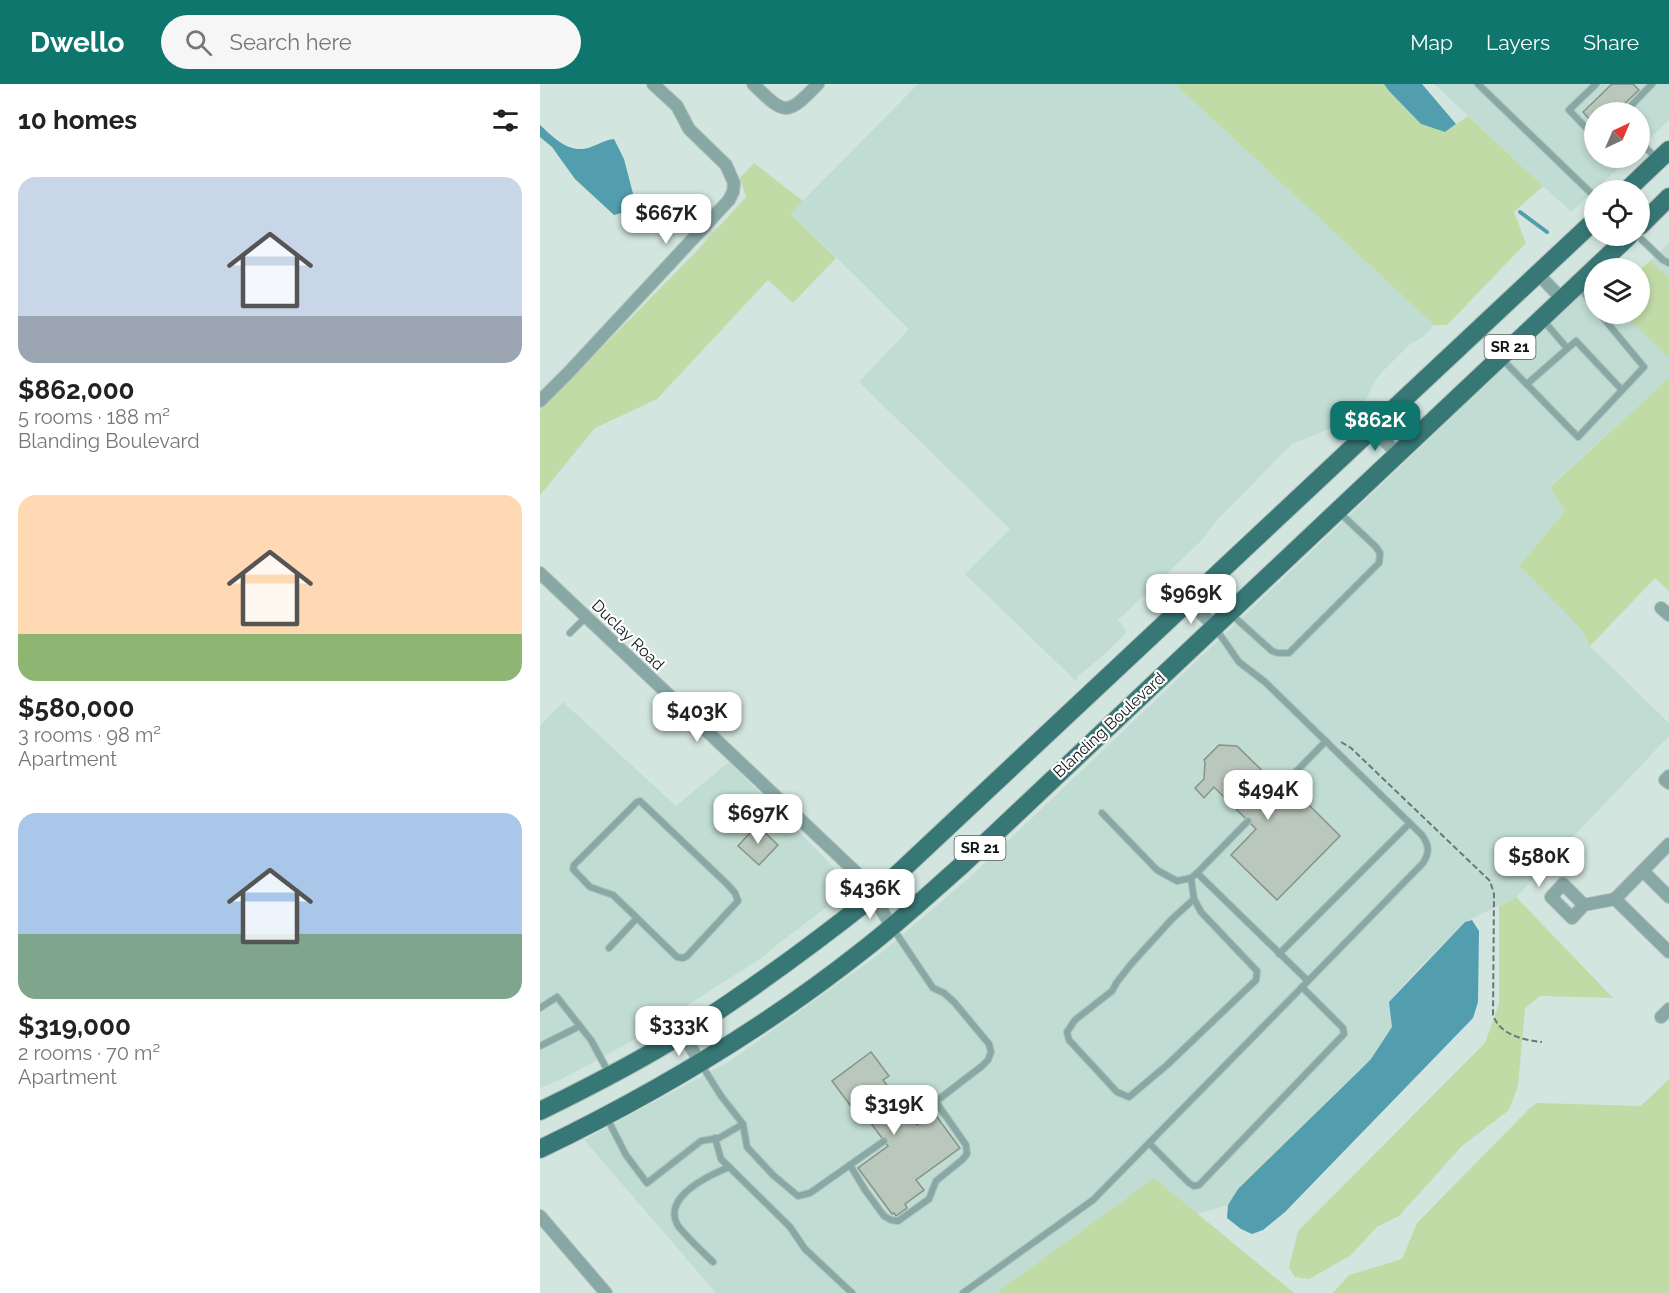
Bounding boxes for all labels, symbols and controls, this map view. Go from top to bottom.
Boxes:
search box [161,15,581,69]
text: Dwello [30,26,125,59]
icon: search [182,26,215,59]
text: Search here [230,29,352,55]
text: Map [1410,30,1453,55]
text: Layers [1486,30,1550,55]
text: Share [1583,30,1639,55]
north arrow [1584,102,1650,168]
map controls [1584,102,1650,324]
icon: filters [489,104,522,137]
text: 10 homes [18,105,137,135]
button: locate [1584,180,1650,246]
pin: $667K [624,194,708,245]
text: $667K [635,201,697,225]
icon: home [216,216,324,324]
button: layers [1584,258,1650,324]
road number: SR 21 [1484,335,1536,359]
text: $862,000 [18,375,135,405]
pin: $862K [1333,401,1417,452]
text: 5 rooms · 188 m² [18,405,170,429]
text: $862K [1344,408,1406,432]
text: Blanding Boulevard [18,429,200,453]
icon: home [216,534,324,642]
pin: $969K [1149,574,1233,625]
text: $969K [1160,581,1222,605]
street label: Duclay Road [588,596,668,674]
street label: Blanding Boulevard [1049,668,1169,782]
pin: $403K [655,692,739,743]
text: $580,000 [18,693,134,723]
text: $403K [667,699,727,723]
text: 3 rooms · 98 m² [18,723,161,747]
text: Apartment [18,747,117,771]
pin: $494K [1226,770,1310,821]
text: $494K [1238,777,1298,801]
pin: $697K [716,794,800,845]
text: $697K [727,801,789,825]
road number: SR 21 [954,836,1006,860]
pin: $580K [1497,837,1581,888]
text: $580K [1508,844,1570,868]
icon: home [216,852,324,960]
pin: $436K [828,869,912,920]
text: $436K [840,876,900,900]
pin: $333K [637,1006,721,1057]
text: $319,000 [18,1011,131,1041]
text: $333K [649,1013,709,1037]
text: 2 rooms · 70 m² [18,1041,160,1065]
text: Apartment [18,1065,117,1089]
pin: $319K [852,1085,936,1136]
text: $319K [865,1092,923,1116]

